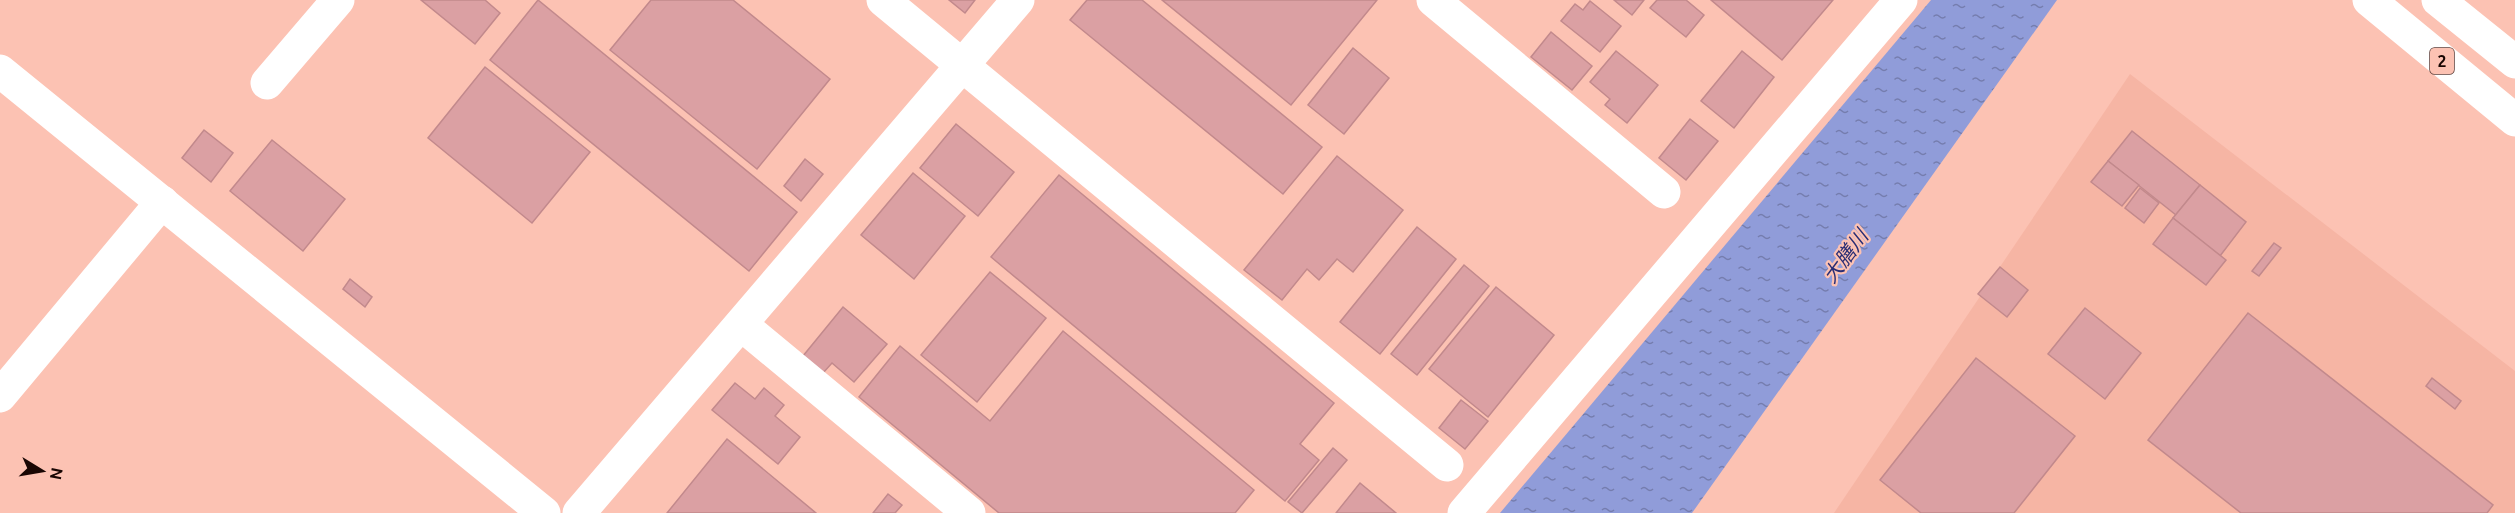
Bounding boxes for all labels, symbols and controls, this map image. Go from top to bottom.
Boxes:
road number: 2 [2430,48,2454,74]
water label: 大膳川 [1818,224,1873,287]
north arrow [12,441,72,501]
text: N [47,466,67,481]

